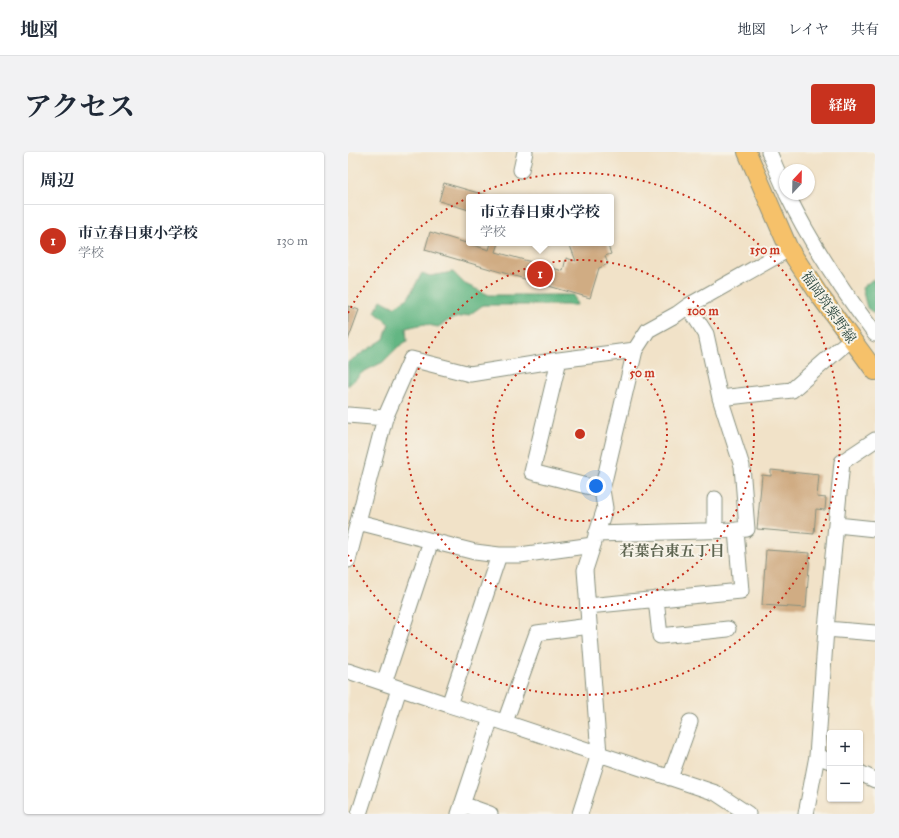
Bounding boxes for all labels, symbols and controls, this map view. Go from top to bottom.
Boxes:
text: 地図 [20,18,58,41]
text: 地図 [738,21,766,38]
text: レイヤ [788,21,829,38]
text: 共有 [851,21,879,38]
button: 経路 [811,84,875,124]
text: アクセス [24,89,135,124]
north arrow [779,164,815,200]
text: 周辺 [40,170,74,191]
popup [466,194,614,246]
text: 市立春日東小学校 [480,203,600,221]
text: 市立春日東小学校 [78,224,198,242]
text: 学校 [480,224,506,240]
text: 1 [50,233,56,249]
text: 130 m [276,233,308,249]
text: 150 m [750,243,781,257]
text: 学校 [78,245,104,261]
pin: 1 [527,259,553,289]
street label: 福岡筑紫野線 [798,268,860,347]
text: 100 m [687,304,720,318]
text: 50 m [629,366,656,380]
centre of rings [573,427,587,441]
your location [586,476,606,496]
district label: 若葉台東五丁目 [619,542,725,560]
map controls [827,730,863,802]
button: + [827,730,863,766]
button: − [827,766,863,802]

